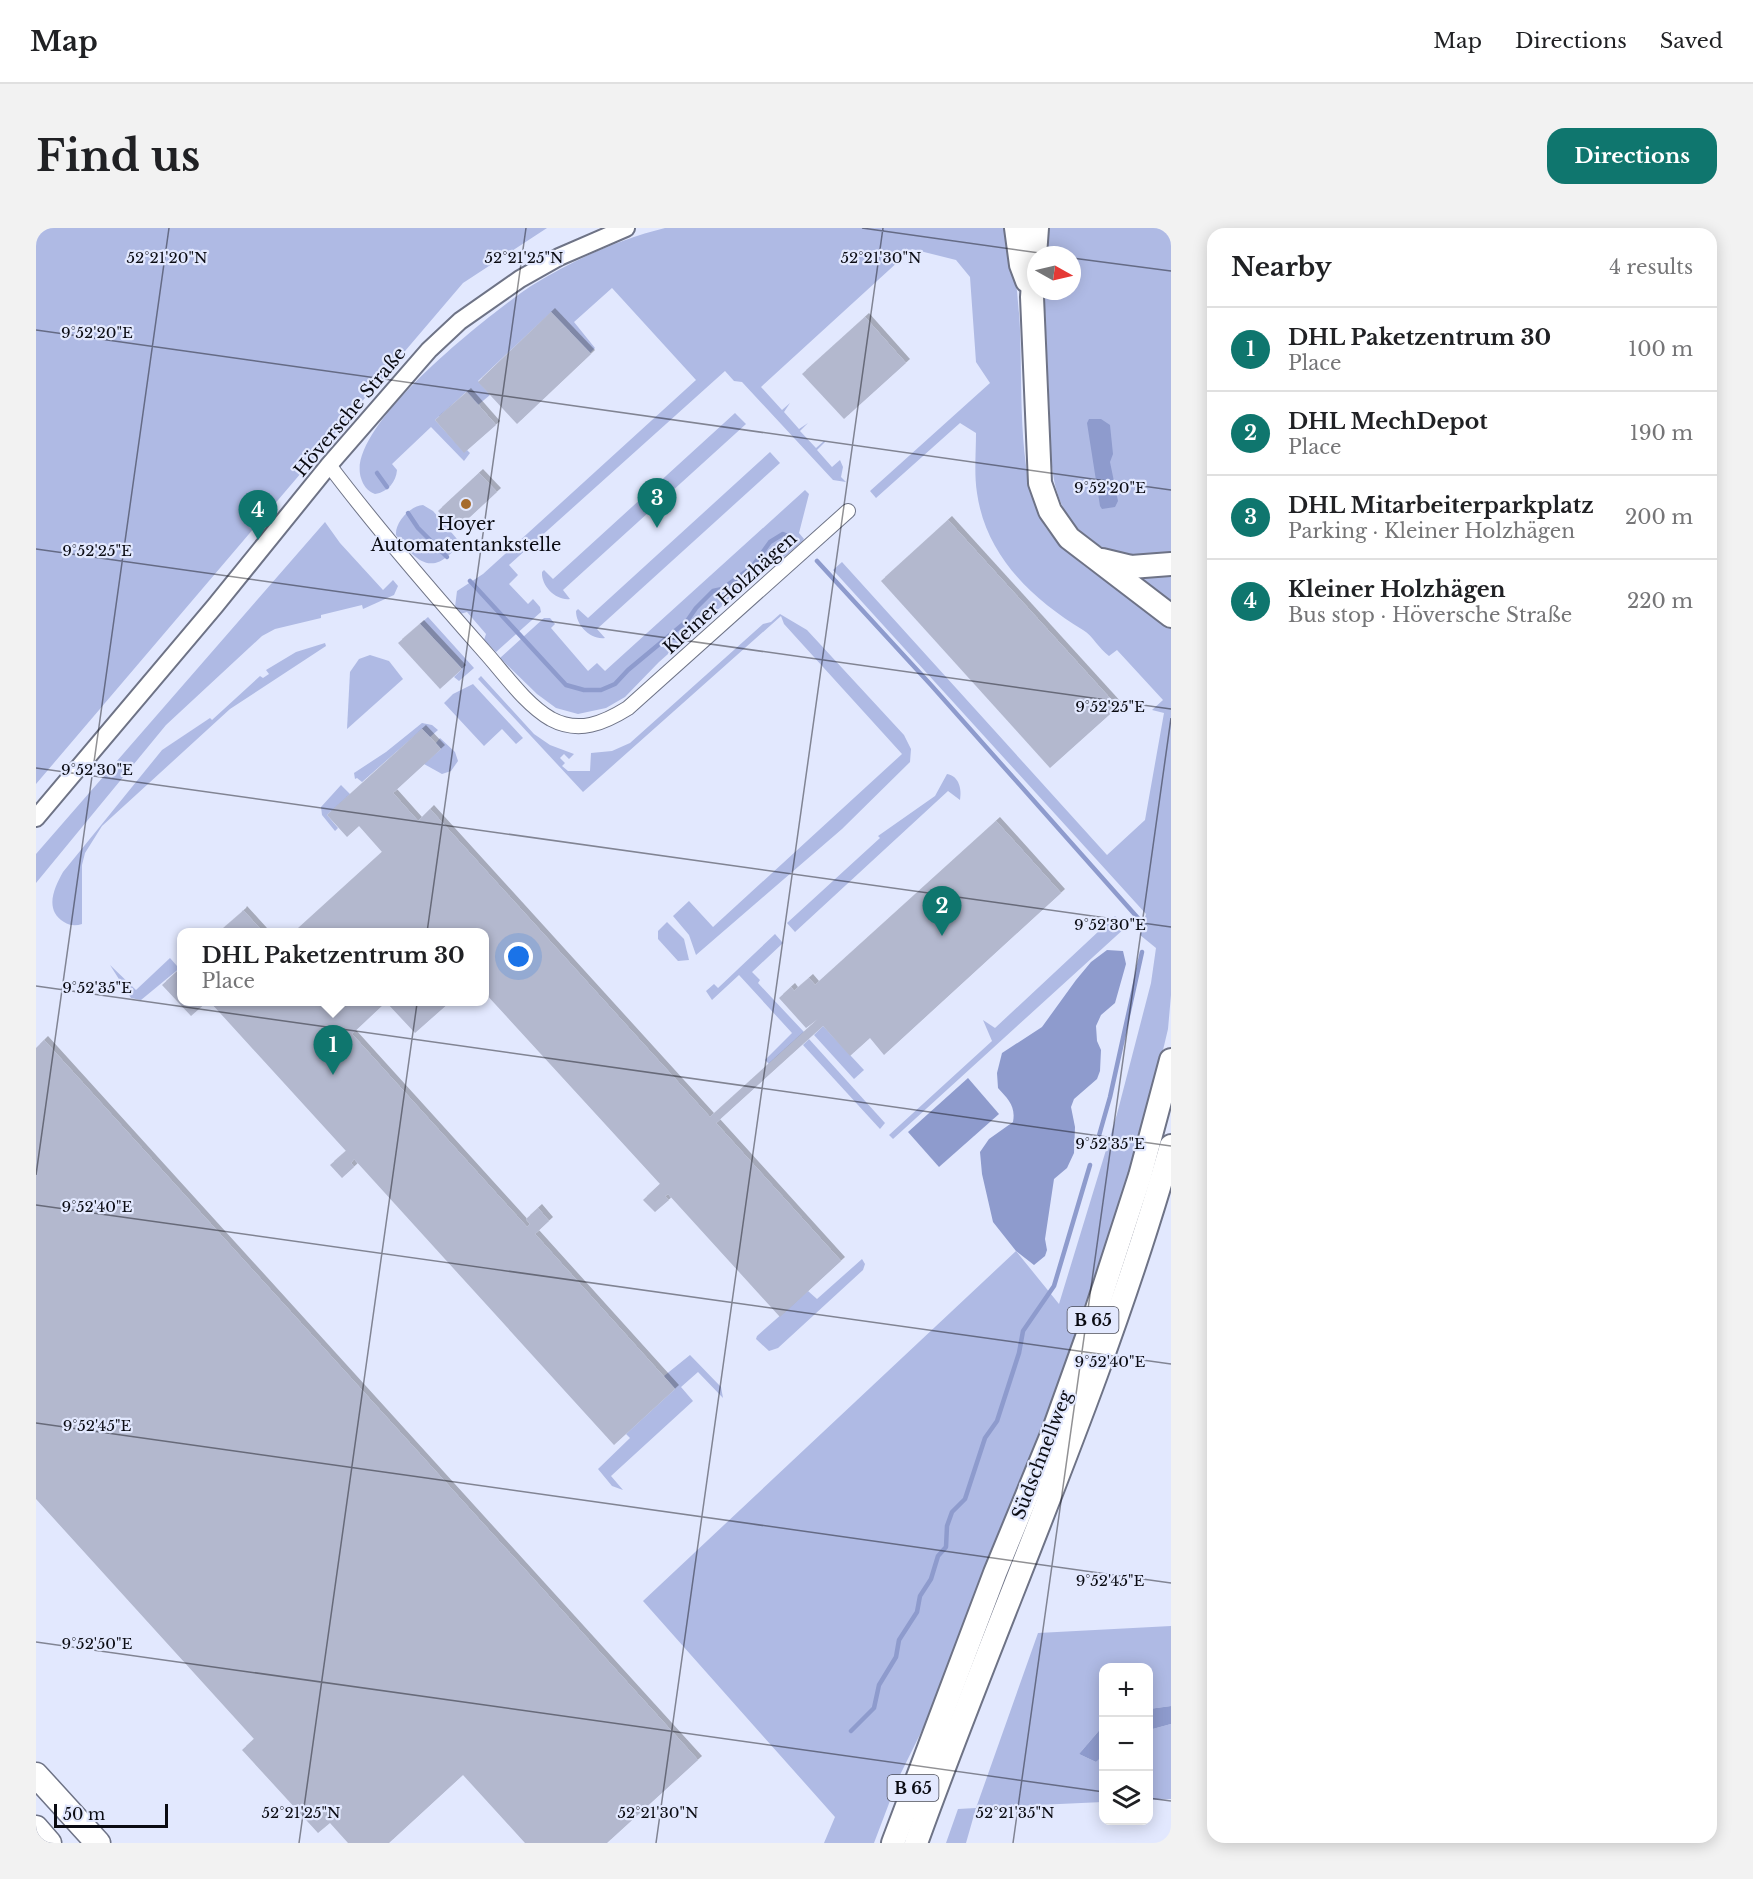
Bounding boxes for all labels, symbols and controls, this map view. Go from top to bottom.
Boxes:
text: Map [30,24,98,59]
text: Map [1433,28,1482,54]
text: Directions [1515,28,1627,54]
text: Saved [1660,28,1723,54]
button: Directions [1547,128,1717,184]
text: Find us [36,130,200,182]
north arrow [1027,246,1081,300]
text: 52°21'20"N [126,248,208,267]
text: 52°21'25"N [485,248,563,267]
text: 52°21'30"N [840,248,922,267]
text: Nearby [1231,251,1332,283]
text: 4 results [1609,255,1693,279]
text: 9°52'20"E [61,323,133,342]
text: DHL Paketzentrum 30 [1288,324,1551,351]
text: 1 [1246,337,1255,361]
text: 100 m [1628,337,1693,361]
street label: Höversche Straße [289,343,411,481]
text: Place [1288,351,1342,375]
text: DHL MechDepot [1288,408,1488,435]
text: 2 [1244,421,1257,445]
text: 190 m [1630,421,1693,445]
text: Place [1288,435,1342,459]
pin: 3 [638,478,676,528]
text: 9°52'20"E [1074,478,1146,497]
pin: 4 [238,490,278,540]
text: DHL Mitarbeiterparkplatz [1288,492,1594,519]
marker: Hoyer Automatentankstelle [459,497,473,511]
text: 3 [1244,505,1257,529]
text: 200 m [1625,505,1693,529]
place label: Hoyer Automatentankstelle [370,513,561,556]
text: Parking · Kleiner Holzhägen [1288,519,1575,543]
street label: Kleiner Holzhägen [659,527,801,659]
text: 9°52'25"E [62,541,132,560]
text: Kleiner Holzhägen [1288,576,1506,603]
text: 4 [1244,589,1257,613]
text: 220 m [1627,589,1693,613]
text: Bus stop · Höversche Straße [1288,603,1572,627]
text: 9°52'25"E [1075,697,1145,716]
text: 9°52'30"E [61,760,133,779]
pin: 2 [922,886,962,936]
text: 9°52'30"E [1074,915,1146,934]
popup [177,928,489,1006]
text: DHL Paketzentrum 30 [201,942,465,969]
your location [504,942,533,971]
text: Place [201,969,255,993]
text: 9°52'35"E [62,978,132,997]
pin: 1 [314,1026,352,1075]
text: 9°52'35"E [1075,1134,1145,1153]
text: 9°52'40"E [62,1197,133,1216]
road number: B 65 [1068,1307,1118,1333]
text: 9°52'40"E [1075,1352,1146,1371]
street label: Südschnellweg [1007,1387,1077,1523]
text: 9°52'45"E [63,1416,131,1435]
text: 9°52'45"E [1076,1571,1144,1590]
text: 9°52'50"E [62,1634,132,1653]
map controls [1099,1663,1153,1825]
button: + [1099,1663,1153,1717]
button: − [1099,1717,1153,1771]
button: layers [1099,1771,1153,1825]
road number: B 65 [888,1775,938,1801]
scale bar [54,1801,168,1828]
text: 52°21'25"N [262,1803,340,1822]
text: 52°21'30"N [617,1803,699,1822]
text: 52°21'35"N [976,1803,1054,1822]
text: 50 m [63,1804,105,1824]

